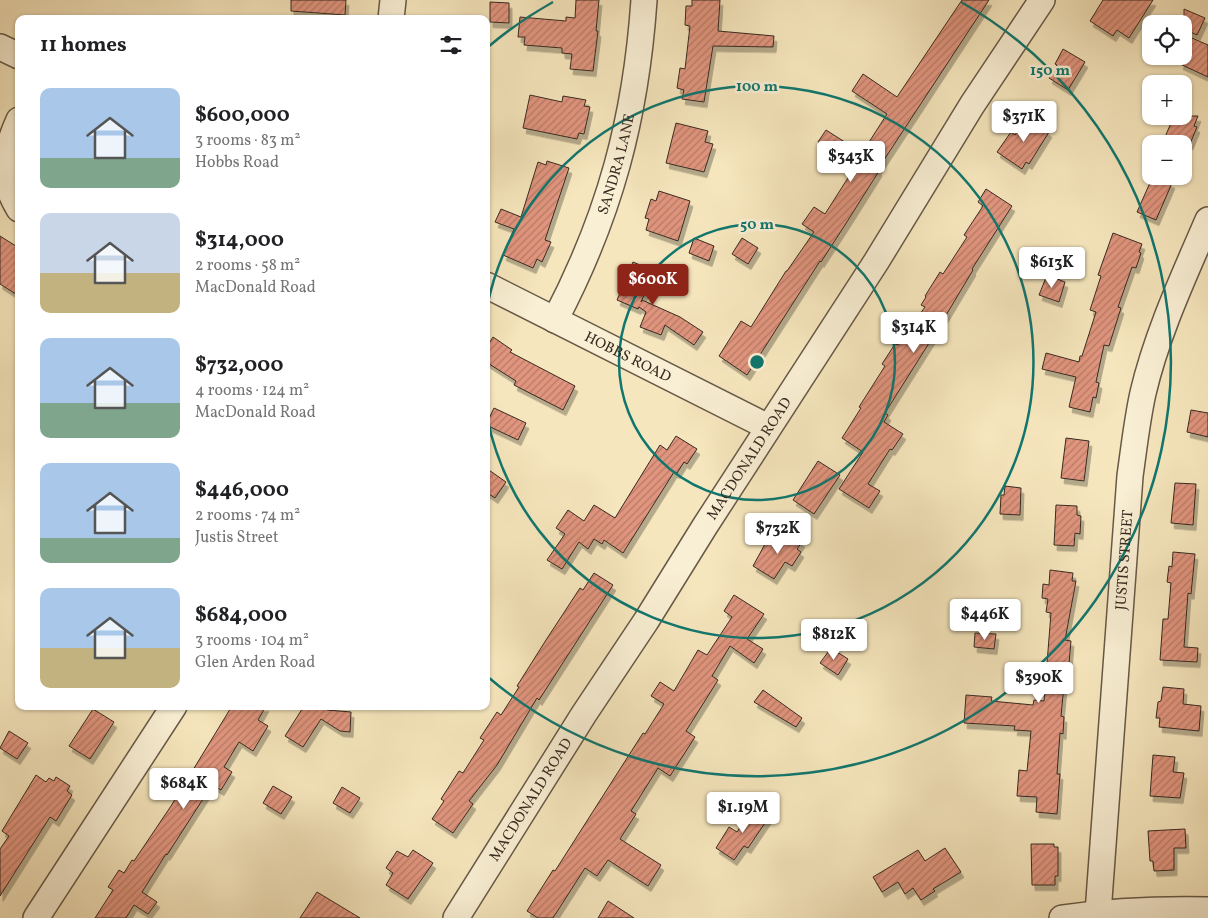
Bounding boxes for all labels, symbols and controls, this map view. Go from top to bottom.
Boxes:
map controls [1142,15,1192,185]
button: locate [1142,15,1192,65]
text: 11 homes [40,31,127,60]
icon: filters [437,31,465,59]
text: 150 m [1030,61,1070,82]
button: + [1142,75,1192,125]
text: 100 m [736,77,779,98]
pin: $371K [989,100,1059,143]
text: $600,000 [195,101,290,130]
text: $371K [1003,106,1045,128]
icon: home [80,108,140,168]
street label: SANDRA LANE [593,112,641,218]
text: 3 rooms · 83 m² [195,130,300,152]
button: − [1142,135,1192,185]
pin: $343K [816,140,886,183]
text: $343K [828,146,874,168]
text: Hobbs Road [195,152,279,174]
text: 50 m [740,215,774,236]
text: $314,000 [195,226,284,255]
icon: home [80,233,140,293]
pin: $613K [1017,246,1087,289]
text: $613K [1030,252,1074,274]
text: 2 rooms · 58 m² [195,255,300,277]
pin: $600K [618,264,688,306]
text: $600K [628,269,678,291]
text: MacDonald Road [195,277,316,299]
pin: $314K [879,312,949,354]
text: $314K [892,317,936,339]
street label: HOBBS ROAD [580,327,674,389]
text: $732,000 [195,351,283,380]
centre of rings [748,353,766,371]
icon: home [80,358,140,418]
text: 4 rooms · 124 m² [195,380,309,402]
street label: MACDONALD ROAD [703,394,798,525]
text: MacDonald Road [195,402,316,424]
text: $446,000 [195,476,289,505]
icon: home [80,483,140,543]
text: 2 rooms · 74 m² [195,505,300,527]
street label: JUSTIS STREET [1111,509,1140,611]
pin: $732K [743,512,813,555]
text: $732K [756,518,800,540]
text: Justis Street [195,527,279,549]
pin: $446K [950,598,1020,641]
text: $684,000 [195,601,287,630]
text: $446K [961,604,1009,626]
icon: home [80,608,140,668]
pin: $812K [799,618,869,661]
text: $812K [812,624,856,646]
text: 3 rooms · 104 m² [195,630,309,652]
text: Glen Arden Road [195,652,315,674]
pin: $390K [1004,662,1074,704]
text: $390K [1015,667,1063,689]
street label: MACDONALD ROAD [485,734,578,866]
pin: $684K [149,768,219,810]
text: $684K [160,773,208,795]
pin: $1.19M [702,792,784,834]
text: $1.19M [718,797,768,819]

